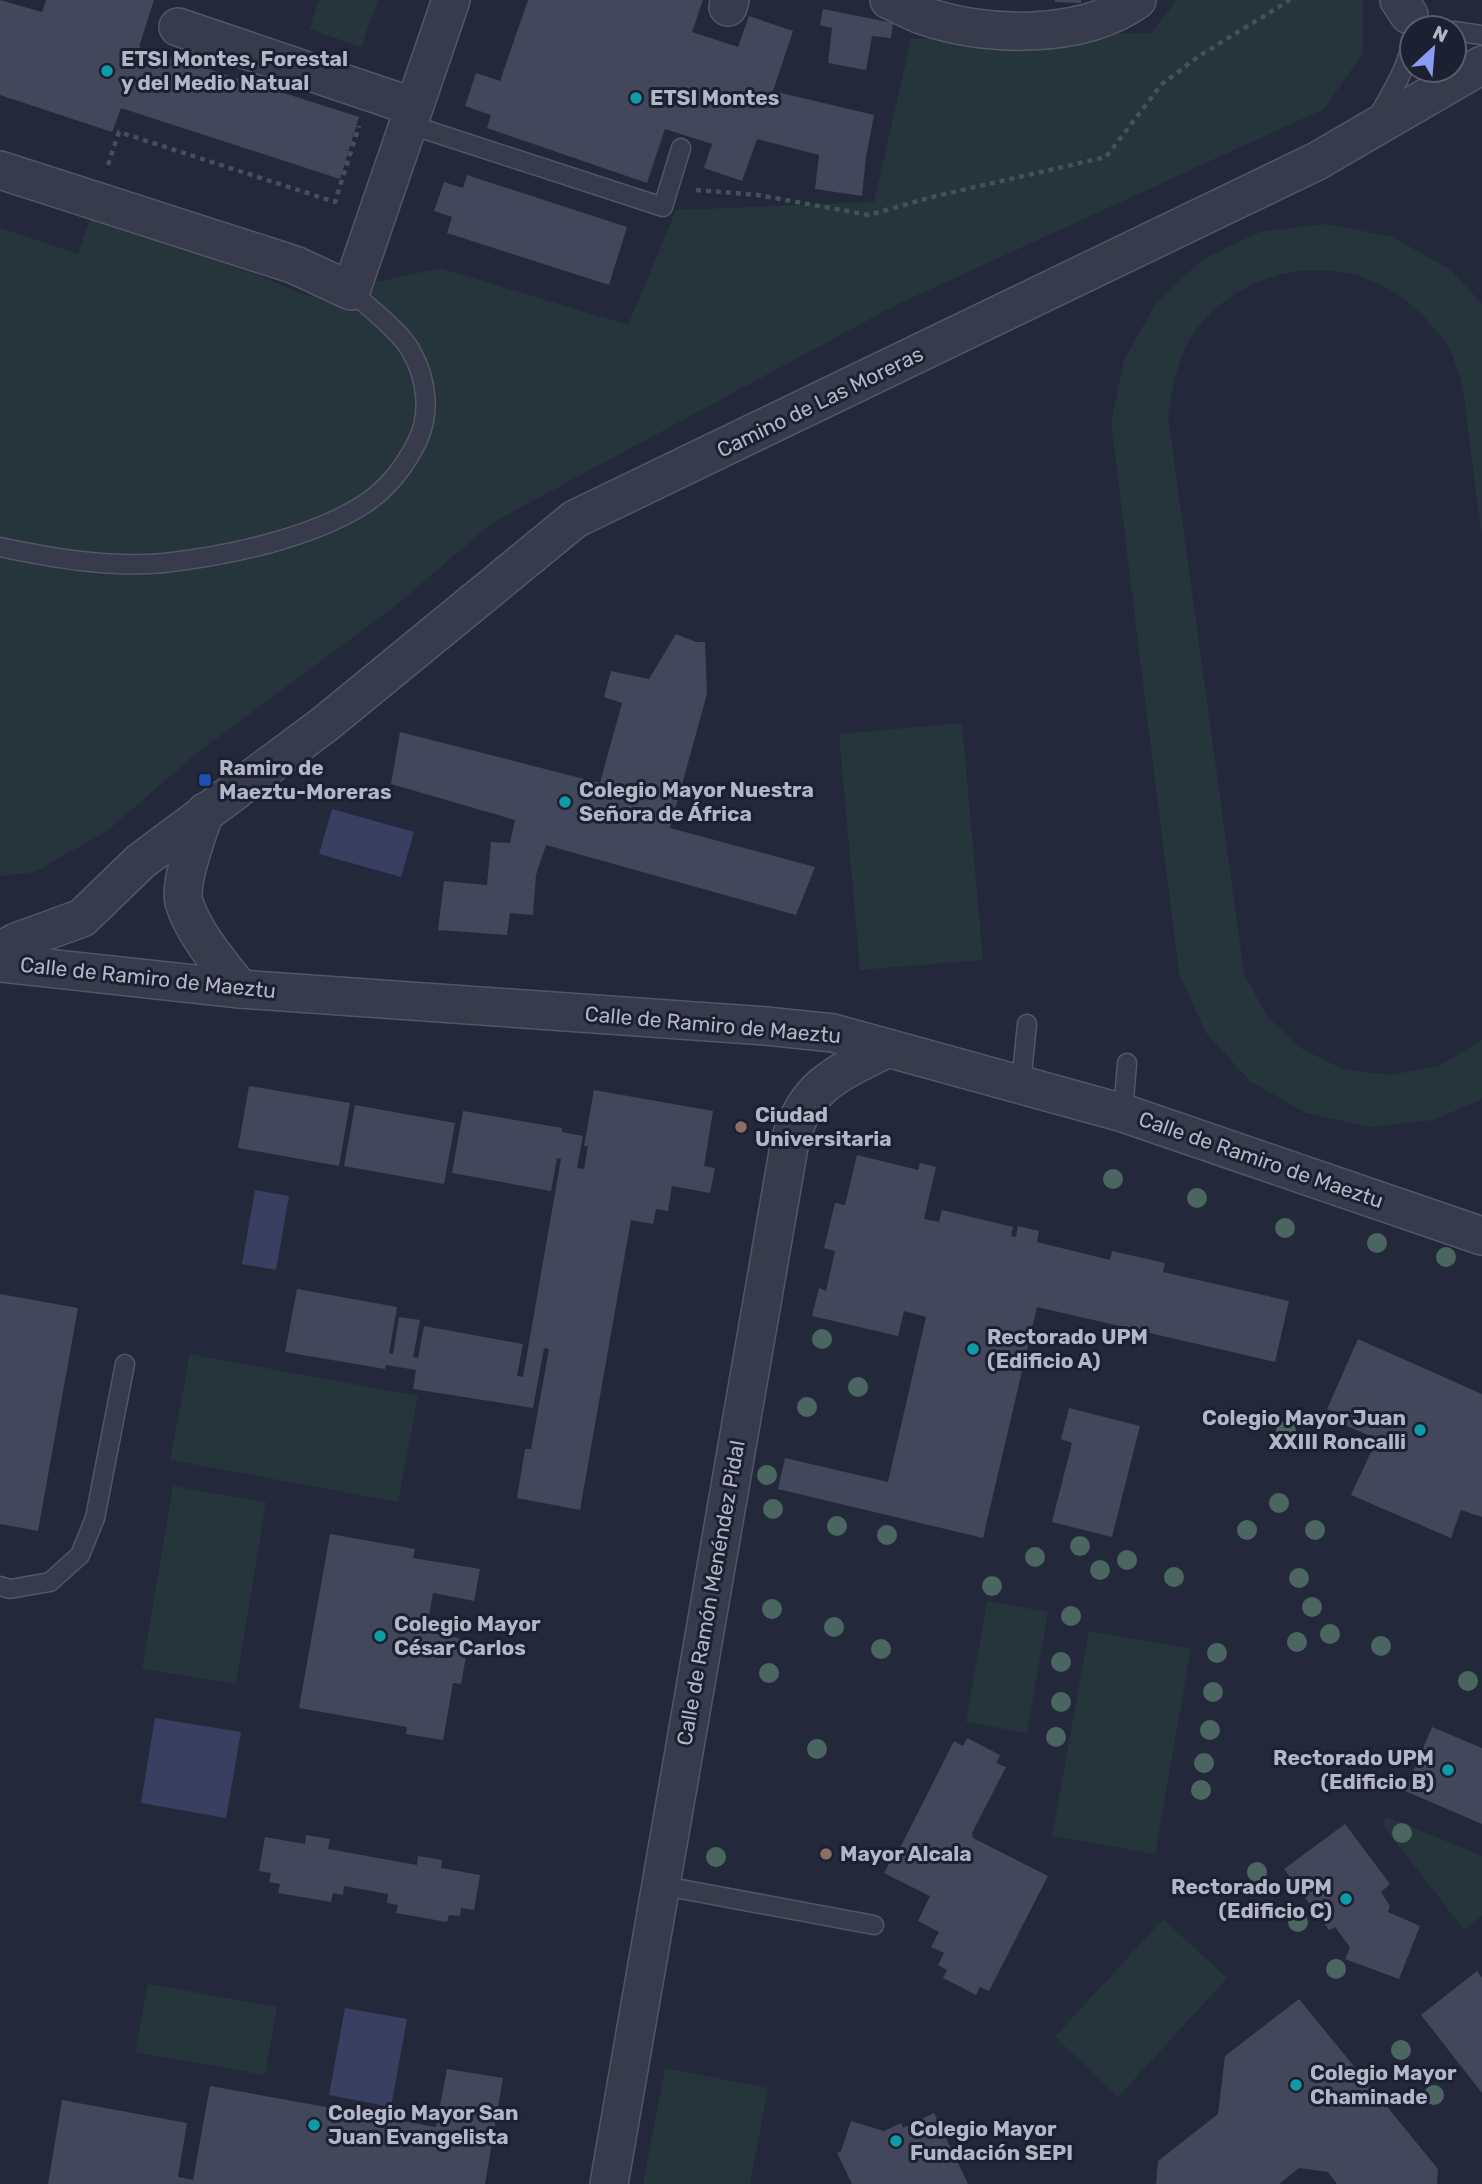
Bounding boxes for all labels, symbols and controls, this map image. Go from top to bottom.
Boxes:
north arrow [1398,14,1468,84]
text: N [1429,21,1451,48]
place label: ETSI Montes, Forestal y del Medio Natual [121,46,348,95]
marker: ETSI Montes, Forestal y del Medio Natual [99,63,115,79]
place label: ETSI Montes [650,85,779,110]
marker: ETSI Montes [628,90,644,106]
street label: Camino de Las Moreras [713,341,927,462]
place label: Ramiro de Maeztu-Moreras [219,755,392,804]
marker: Ramiro de Maeztu-Moreras [197,772,213,788]
place label: Colegio Mayor Nuestra Señora de África [579,777,814,826]
marker: Colegio Mayor Nuestra Señora de África [557,794,573,810]
street label: Calle de Ramiro de Maeztu [19,952,277,1003]
street label: Calle de Ramiro de Maeztu [584,1001,842,1048]
place label: Ciudad Universitaria [755,1102,892,1151]
street label: Calle de Ramiro de Maeztu [1136,1106,1387,1213]
marker: Ciudad Universitaria [733,1119,749,1135]
place label: Rectorado UPM (Edificio A) [987,1324,1148,1373]
marker: Rectorado UPM (Edificio A) [965,1341,981,1357]
place label: Colegio Mayor Juan XXIII Roncalli [1202,1405,1406,1454]
marker: Colegio Mayor Juan XXIII Roncalli [1412,1422,1428,1438]
street label: Calle de Ramón Menéndez Pidal [671,1438,750,1747]
place label: Colegio Mayor César Carlos [394,1611,541,1660]
marker: Colegio Mayor César Carlos [372,1628,388,1644]
place label: Rectorado UPM (Edificio B) [1273,1745,1434,1794]
marker: Rectorado UPM (Edificio B) [1440,1762,1456,1778]
place label: Mayor Alcala [840,1841,972,1866]
marker: Mayor Alcala [818,1846,834,1862]
place label: Rectorado UPM (Edificio C) [1171,1874,1332,1923]
marker: Rectorado UPM (Edificio C) [1338,1891,1354,1907]
place label: Colegio Mayor Chaminade [1310,2060,1457,2109]
marker: Colegio Mayor Chaminade [1288,2077,1304,2093]
place label: Colegio Mayor San Juan Evangelista [328,2100,518,2149]
place label: Colegio Mayor Fundación SEPI [910,2116,1073,2165]
marker: Colegio Mayor San Juan Evangelista [306,2117,322,2133]
marker: Colegio Mayor Fundación SEPI [888,2133,904,2149]

